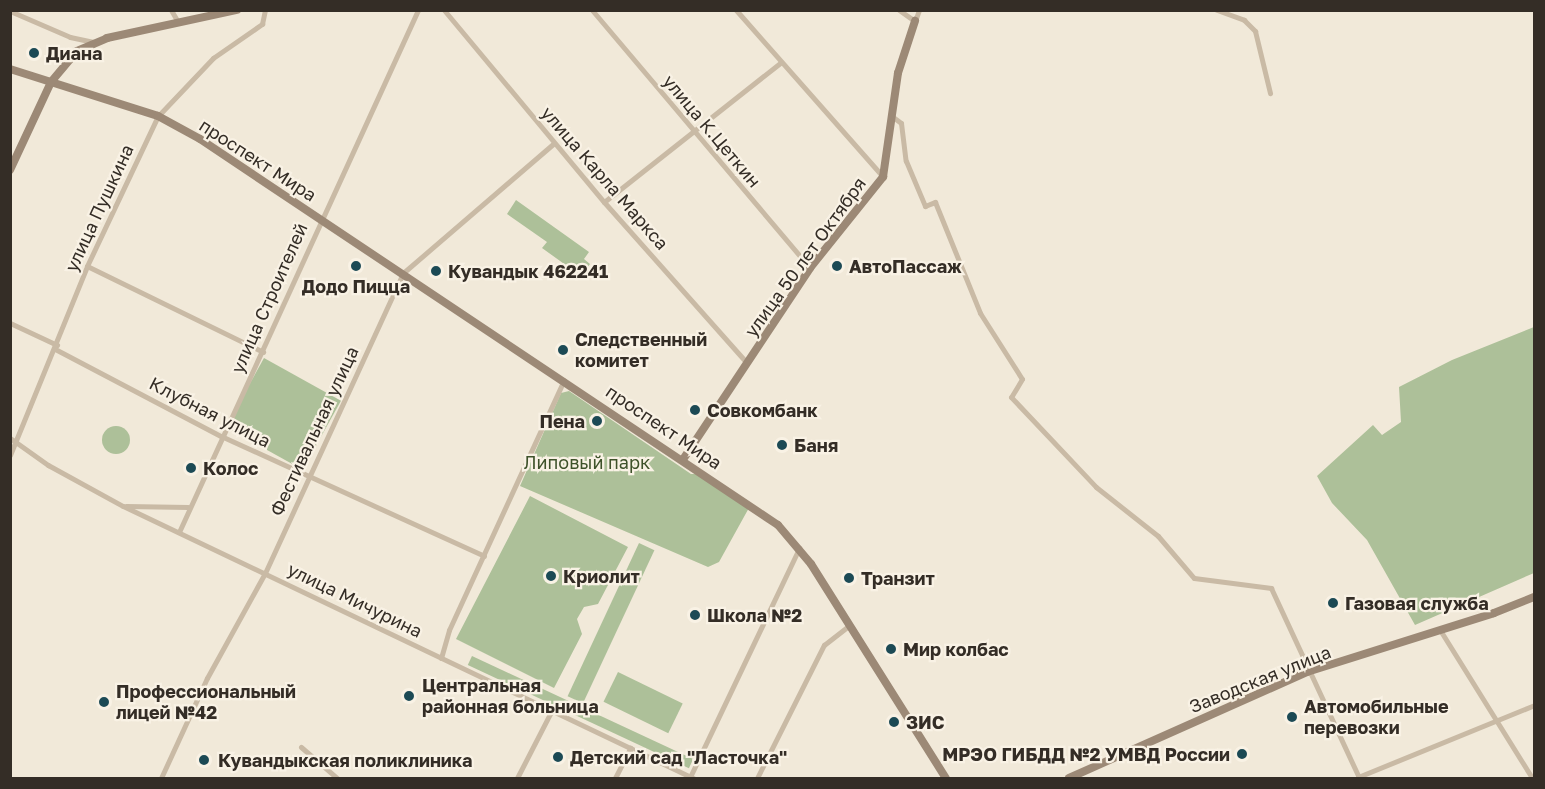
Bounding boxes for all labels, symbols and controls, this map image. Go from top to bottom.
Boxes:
place label: Диана [46,42,102,64]
marker: Диана [27,46,41,60]
street label: улица К.Цеткин [659,70,765,192]
street label: улица Карла Маркса [537,102,673,254]
street label: проспект Мира [195,114,321,206]
street label: улица Пушкина [60,141,138,275]
street label: улица 50 лет Октября [740,173,870,341]
street label: улица Строителей [226,220,312,376]
place label: АвтоПассаж [849,255,962,277]
marker: Додо Пицца [349,259,363,273]
marker: АвтоПассаж [830,259,844,273]
place label: Кувандык 462241 [448,260,608,282]
marker: Кувандык 462241 [429,264,443,278]
place label: Додо Пицца [302,275,410,297]
place label: Следственный комитет [575,329,707,372]
street label: Фестивальная улица [265,343,363,519]
marker: Следственный комитет [556,343,570,357]
street label: Клубная улица [146,372,274,452]
street label: проспект Мира [602,380,726,474]
place label: Совкомбанк [707,399,818,421]
marker: Совкомбанк [688,403,702,417]
place label: Пена [539,410,585,432]
marker: Пена [590,414,604,428]
place label: Баня [794,434,838,456]
marker: Баня [775,438,789,452]
park label: Липовый парк [524,451,650,473]
place label: Колос [203,457,258,479]
marker: Колос [184,461,198,475]
street label: улица Мичурина [284,558,426,642]
place label: Криолит [563,565,640,587]
place label: Транзит [861,567,935,589]
marker: Криолит [544,569,558,583]
marker: Транзит [842,571,856,585]
place label: Газовая служба [1345,592,1489,614]
marker: Газовая служба [1326,596,1340,610]
place label: Школа №2 [707,604,802,626]
marker: Школа №2 [688,608,702,622]
place label: Мир колбас [903,638,1009,660]
street label: Заводская улица [1186,641,1334,717]
marker: Мир колбас [884,642,898,656]
place label: Центральная районная больница [422,675,599,718]
place label: Профессиональный лицей №42 [116,681,296,724]
marker: Центральная районная больница [400,687,418,705]
marker: Профессиональный лицей №42 [97,695,111,709]
place label: Автомобильные перевозки [1304,696,1449,738]
marker: Автомобильные перевозки [1285,710,1299,724]
place label: ЗИС [906,711,944,733]
marker: ЗИС [887,715,901,729]
place label: МРЭО ГИБДД №2 УМВД России [942,743,1230,765]
place label: Детский сад "Ласточка" [570,746,787,768]
marker: МРЭО ГИБДД №2 УМВД России [1235,747,1249,761]
place label: Кувандыкская поликлиника [218,749,473,771]
marker: Детский сад "Ласточка" [551,750,565,764]
marker: Кувандыкская поликлиника [195,751,213,769]

